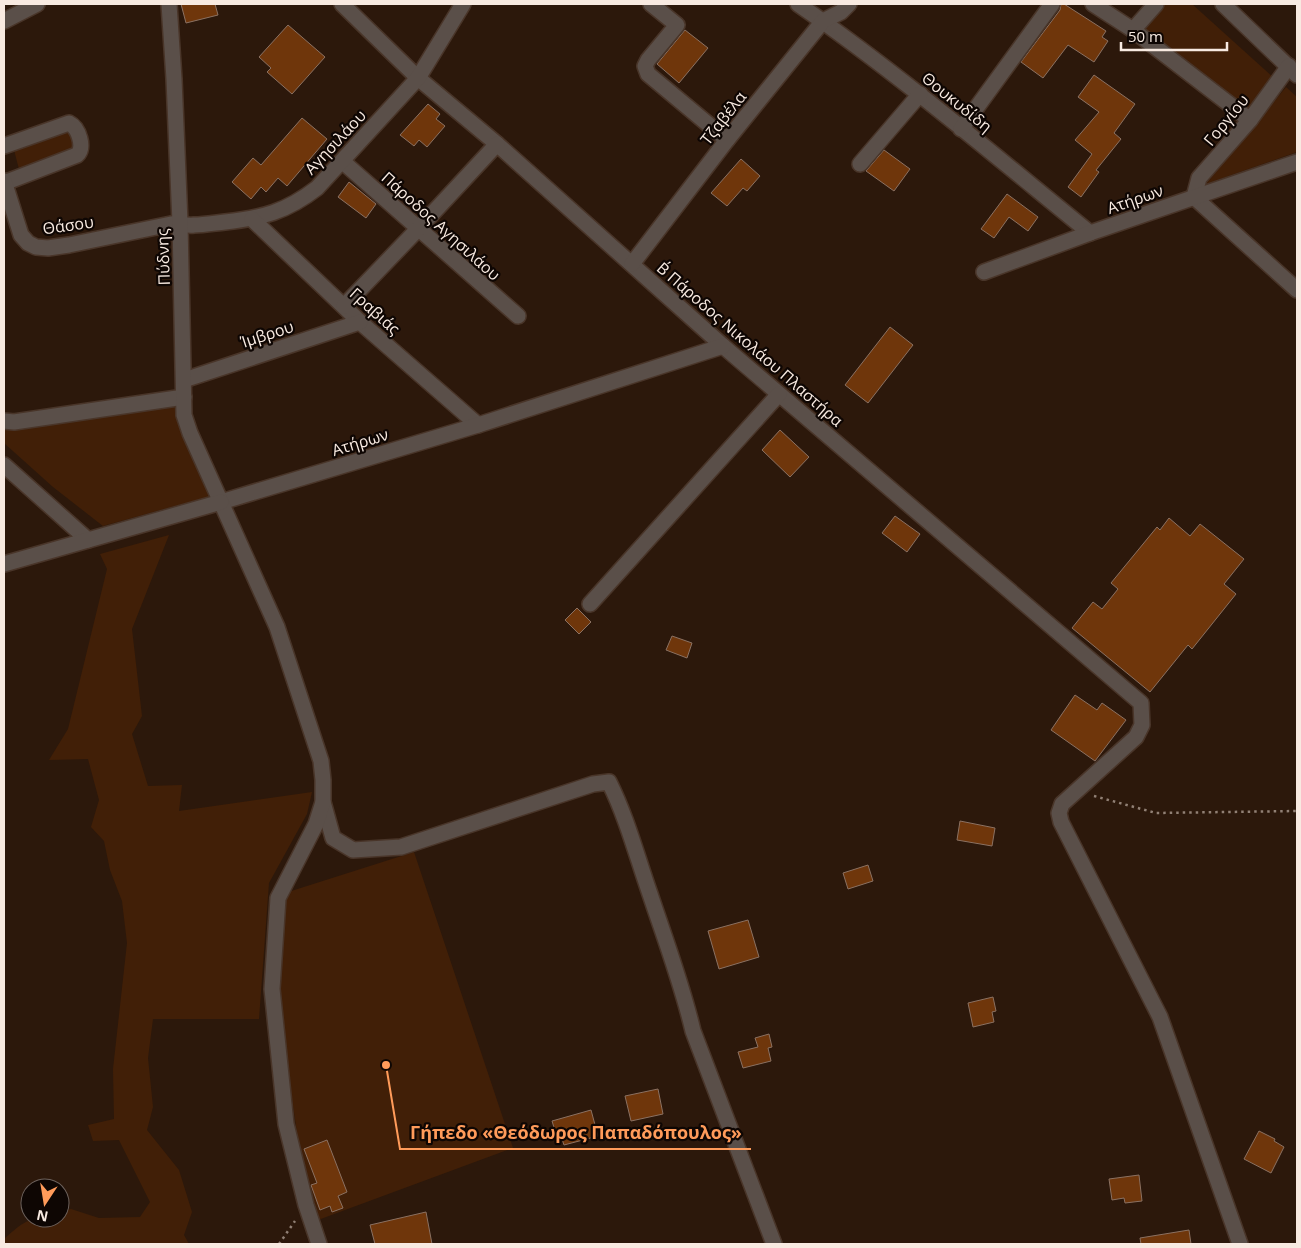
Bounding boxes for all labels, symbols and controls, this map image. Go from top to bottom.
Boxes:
scale bar [1121,20,1227,52]
text: 50 m [1128,26,1163,46]
street label: Θουκυδίδη [917,67,997,137]
street label: Τζαβέλα [695,87,751,149]
street label: Γοργίου [1198,90,1254,150]
street label: Αγησιλάου [299,105,371,179]
street label: Πάροδος Αγησιλάου [377,167,505,285]
street label: Ατήρων [1104,179,1166,219]
street label: Θάσου [41,211,95,239]
street label: Πύδνης [151,228,175,286]
street label: Β΄ Πάροδος Νικολάου Πλαστήρα [652,257,848,431]
street label: Γραβιάς [345,283,405,340]
street label: Ίμβρου [237,315,296,353]
street label: Ατήρων [329,423,391,461]
callout: Γήπεδο «Θεόδωρος Παπαδόπουλος» [400,1116,751,1149]
text: Γήπεδο «Θεόδωρος Παπαδόπουλος» [410,1120,742,1144]
north arrow [20,1178,70,1228]
text: N [35,1206,50,1227]

